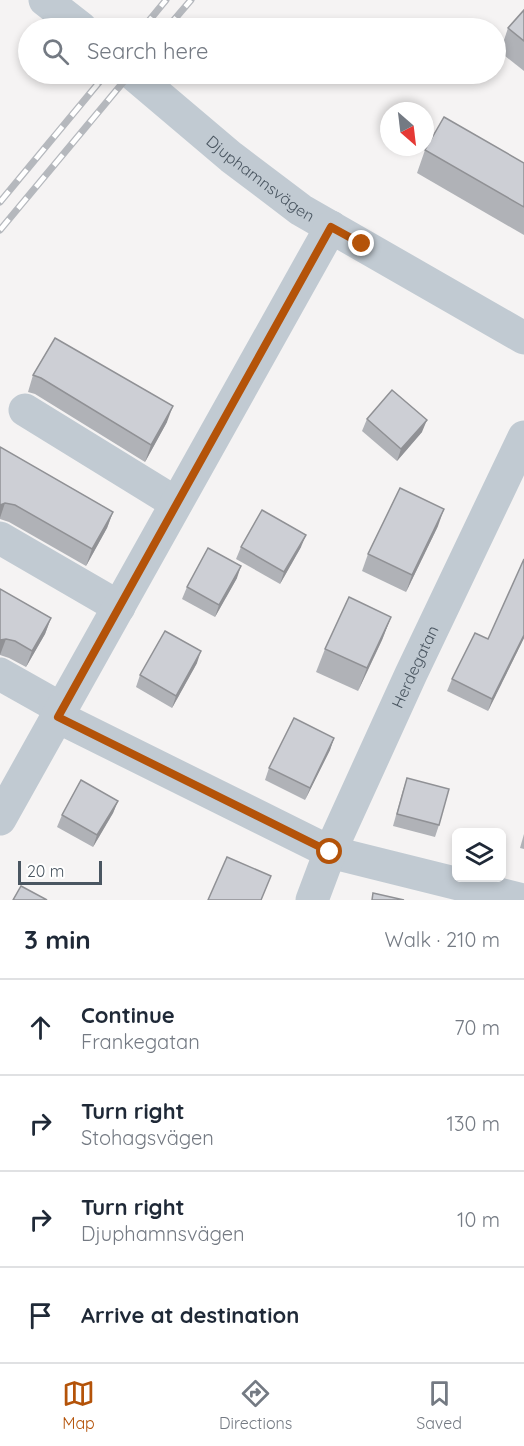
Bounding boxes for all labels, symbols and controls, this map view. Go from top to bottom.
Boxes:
search box [18,18,506,84]
icon: search [39,35,72,68]
text: Search here [87,37,208,65]
north arrow [380,102,434,156]
street label: Djuphamnsvägen [202,131,318,226]
route end [348,230,374,256]
street label: Herdegatan [387,622,443,711]
map controls [452,828,506,882]
button: layers [452,828,506,882]
route start [316,838,342,864]
scale bar [18,858,102,886]
text: 20 m [27,861,64,881]
text: 3 min [24,923,91,956]
text: Walk · 210 m [385,927,500,952]
text: Continue [81,1001,175,1029]
icon: ahead [24,1011,57,1044]
text: 70 m [454,1015,500,1040]
text: Frankegatan [81,1029,200,1054]
text: Turn right [81,1097,185,1125]
icon: right [24,1107,57,1140]
text: 130 m [447,1111,500,1136]
text: Stohagsvägen [81,1125,214,1150]
text: Turn right [81,1193,185,1221]
icon: right [24,1203,57,1236]
text: 10 m [457,1207,500,1232]
text: Djuphamnsvägen [81,1221,245,1246]
icon: arrive [24,1299,57,1332]
text: Arrive at destination [81,1301,299,1329]
tab: Map [62,1377,95,1433]
tab: Directions [219,1377,292,1433]
tab: Saved [416,1377,462,1433]

